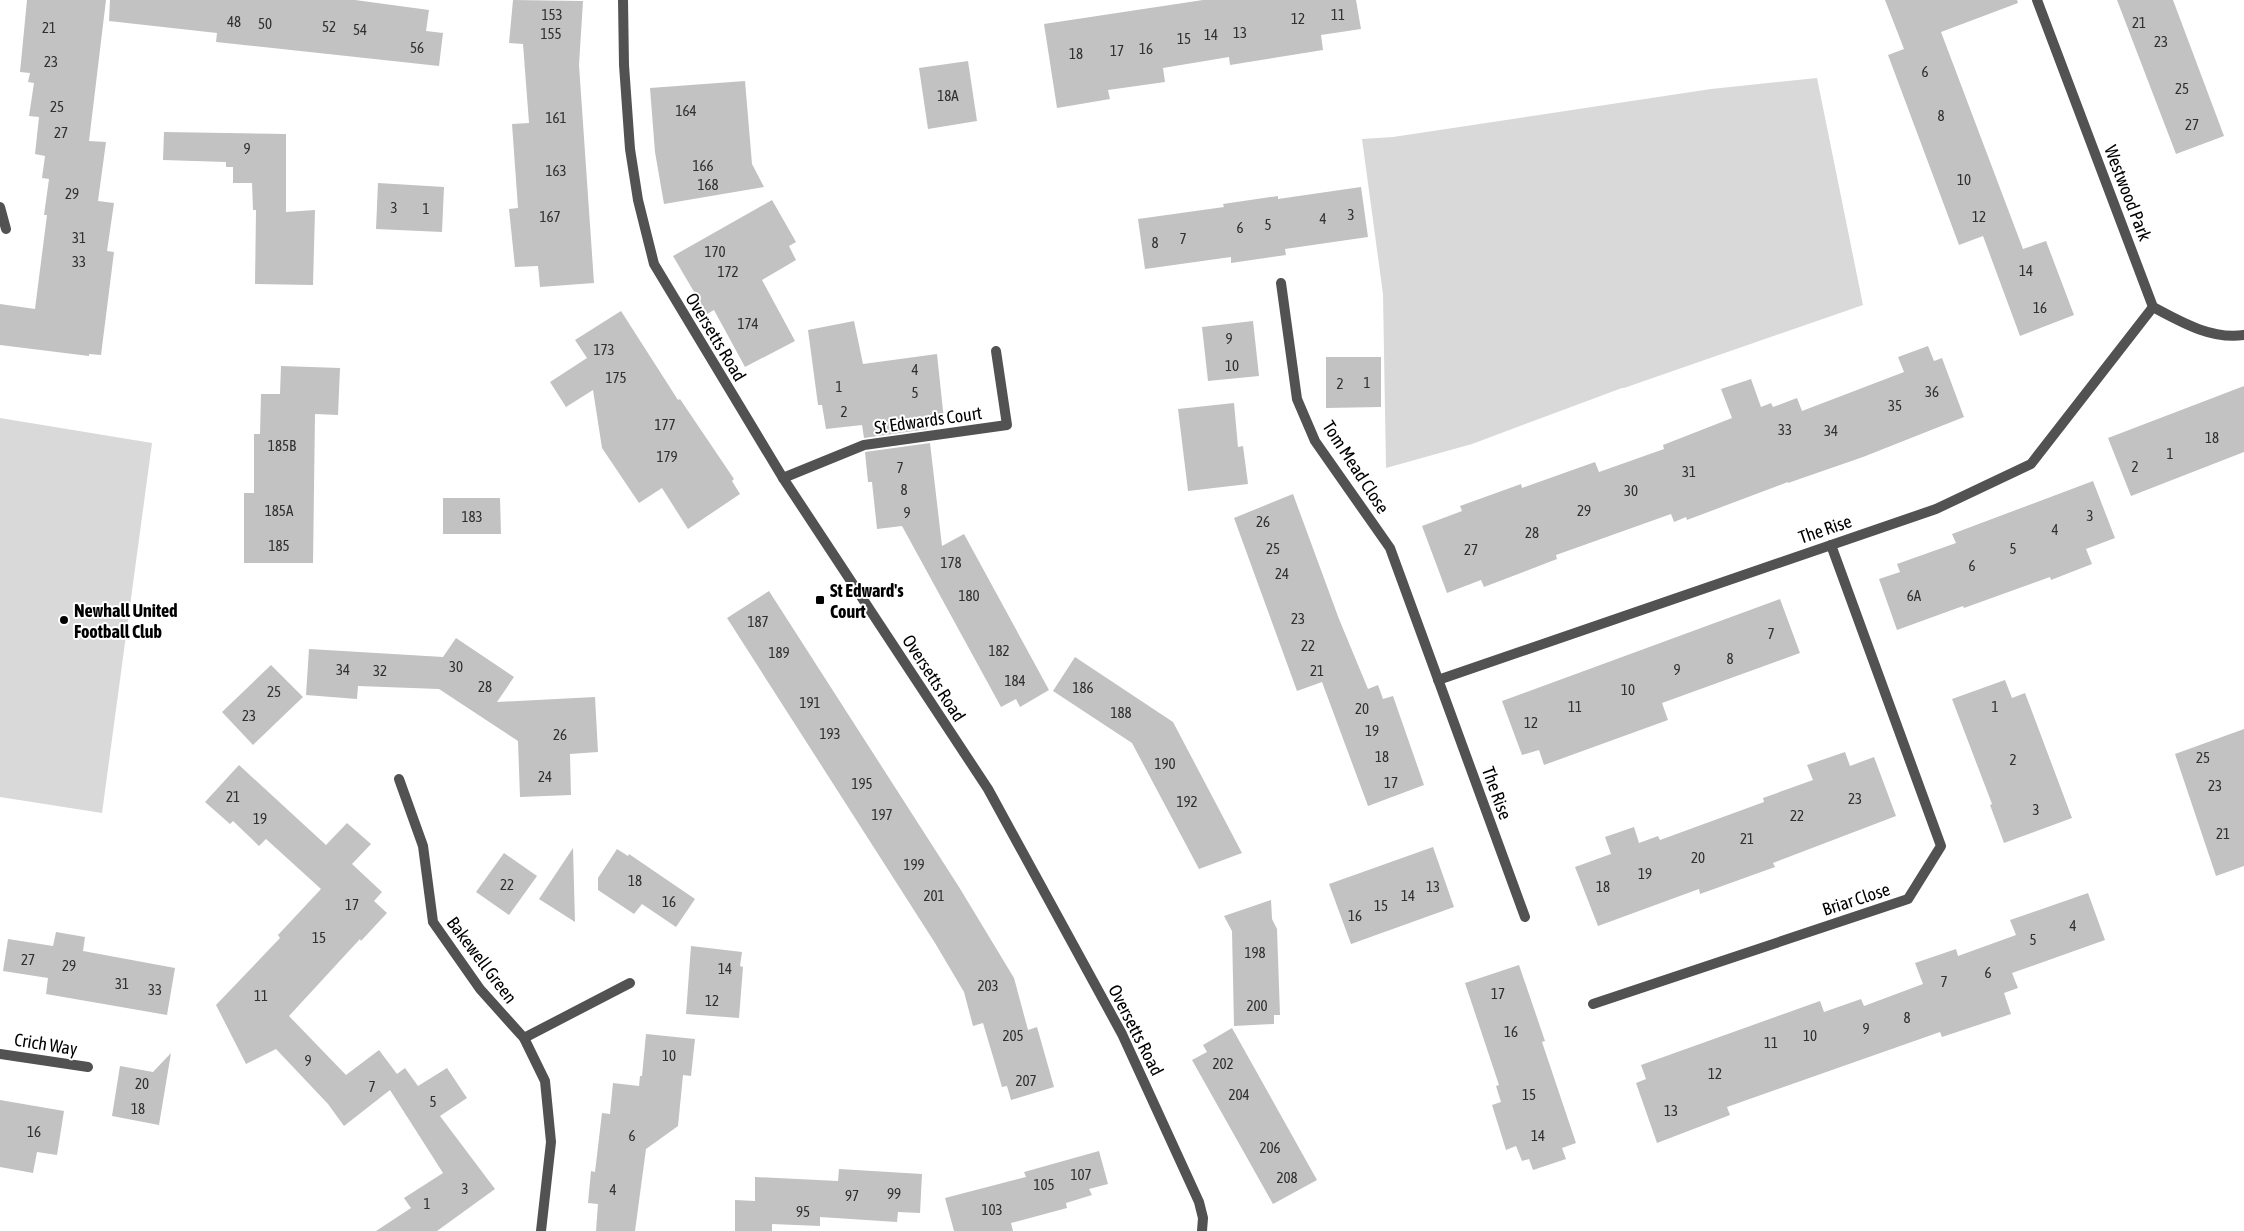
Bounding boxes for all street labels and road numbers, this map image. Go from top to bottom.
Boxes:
street label: Westwood Park [2100,142,2156,244]
street label: Oversetts Road [681,289,751,385]
street label: St Edwards Court [873,402,983,438]
street label: Tom Mead Close [1318,417,1394,517]
street label: The Rise [1796,510,1854,548]
street label: Oversetts Road [898,631,970,725]
street label: The Rise [1478,764,1516,822]
street label: Briar Close [1820,878,1892,920]
street label: Bakewell Green [443,913,521,1007]
street label: Oversetts Road [1104,981,1168,1079]
street label: Crich Way [13,1029,79,1059]

